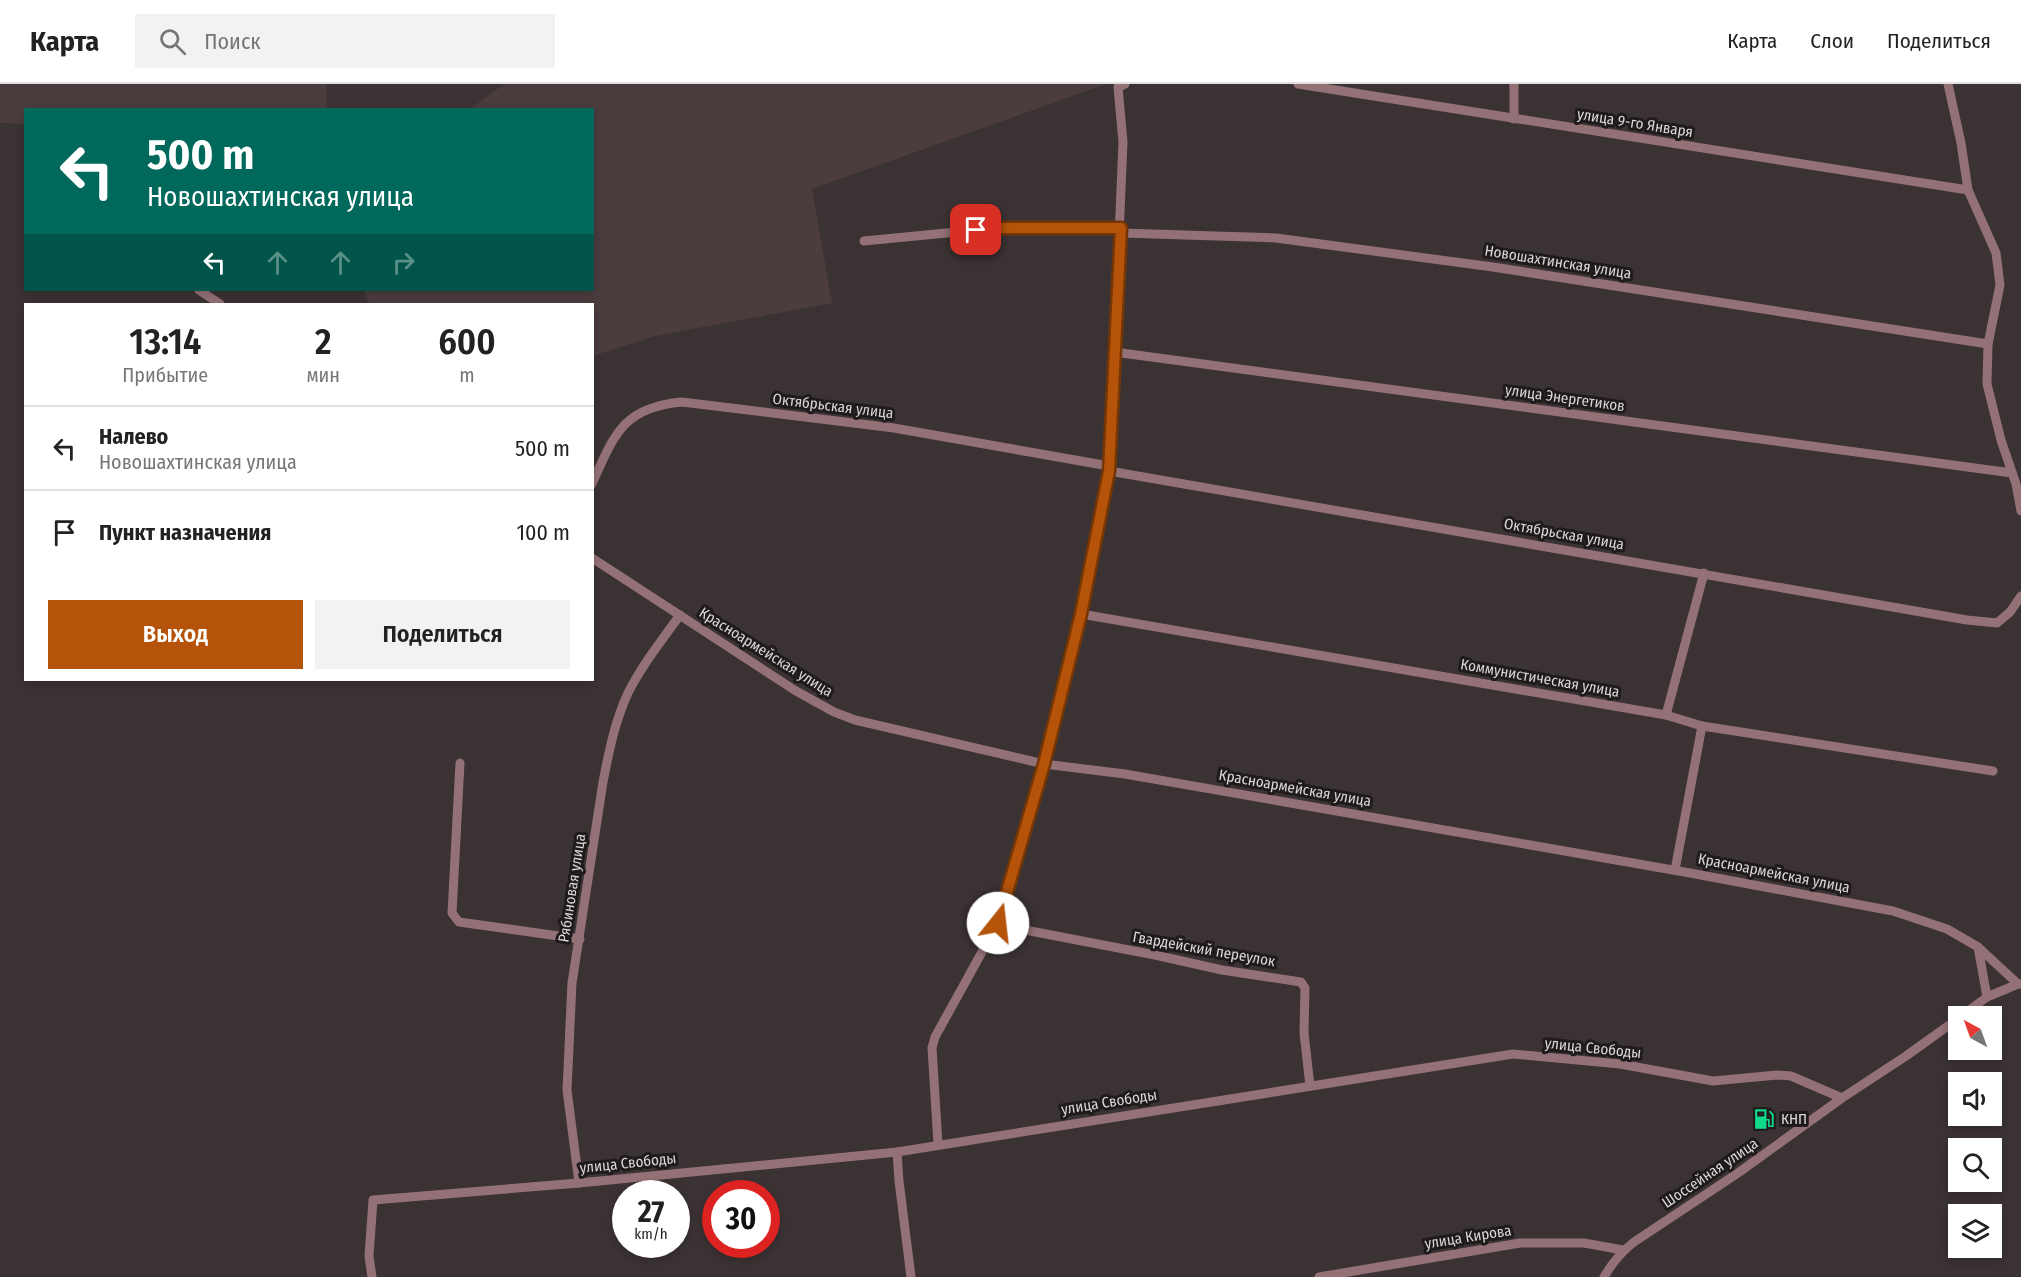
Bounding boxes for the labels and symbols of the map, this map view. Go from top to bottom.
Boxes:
street label: улица 9-го Января [1576,105,1694,141]
pin [950,204,1001,255]
street label: Новошахтинская улица [1483,242,1633,282]
street label: улица Энергетиков [1504,381,1626,415]
street label: Октябрьская улица [772,390,894,422]
street label: Октябрьская улица [1503,515,1625,553]
street label: Красноармейская улица [696,603,836,701]
street label: Коммунистическая улица [1459,655,1621,701]
street label: Красноармейская улица [1217,766,1373,810]
street label: Рябиновая улица [555,832,589,944]
street label: Красноармейская улица [1696,849,1852,897]
position arrow [966,891,1030,955]
street label: Гвардейский переулок [1131,928,1277,970]
north arrow [1948,1006,2002,1060]
street label: улица Свободы [1544,1034,1642,1062]
street label: улица Свободы [1060,1086,1158,1118]
fuel station icon: КНП [1752,1107,1776,1131]
place label: КНП [1781,1110,1807,1128]
street label: Шоссейная улица [1659,1134,1761,1212]
street label: улица Свободы [579,1149,677,1177]
speed limit sign: 30 [702,1180,780,1258]
street label: улица Кирова [1423,1221,1513,1253]

